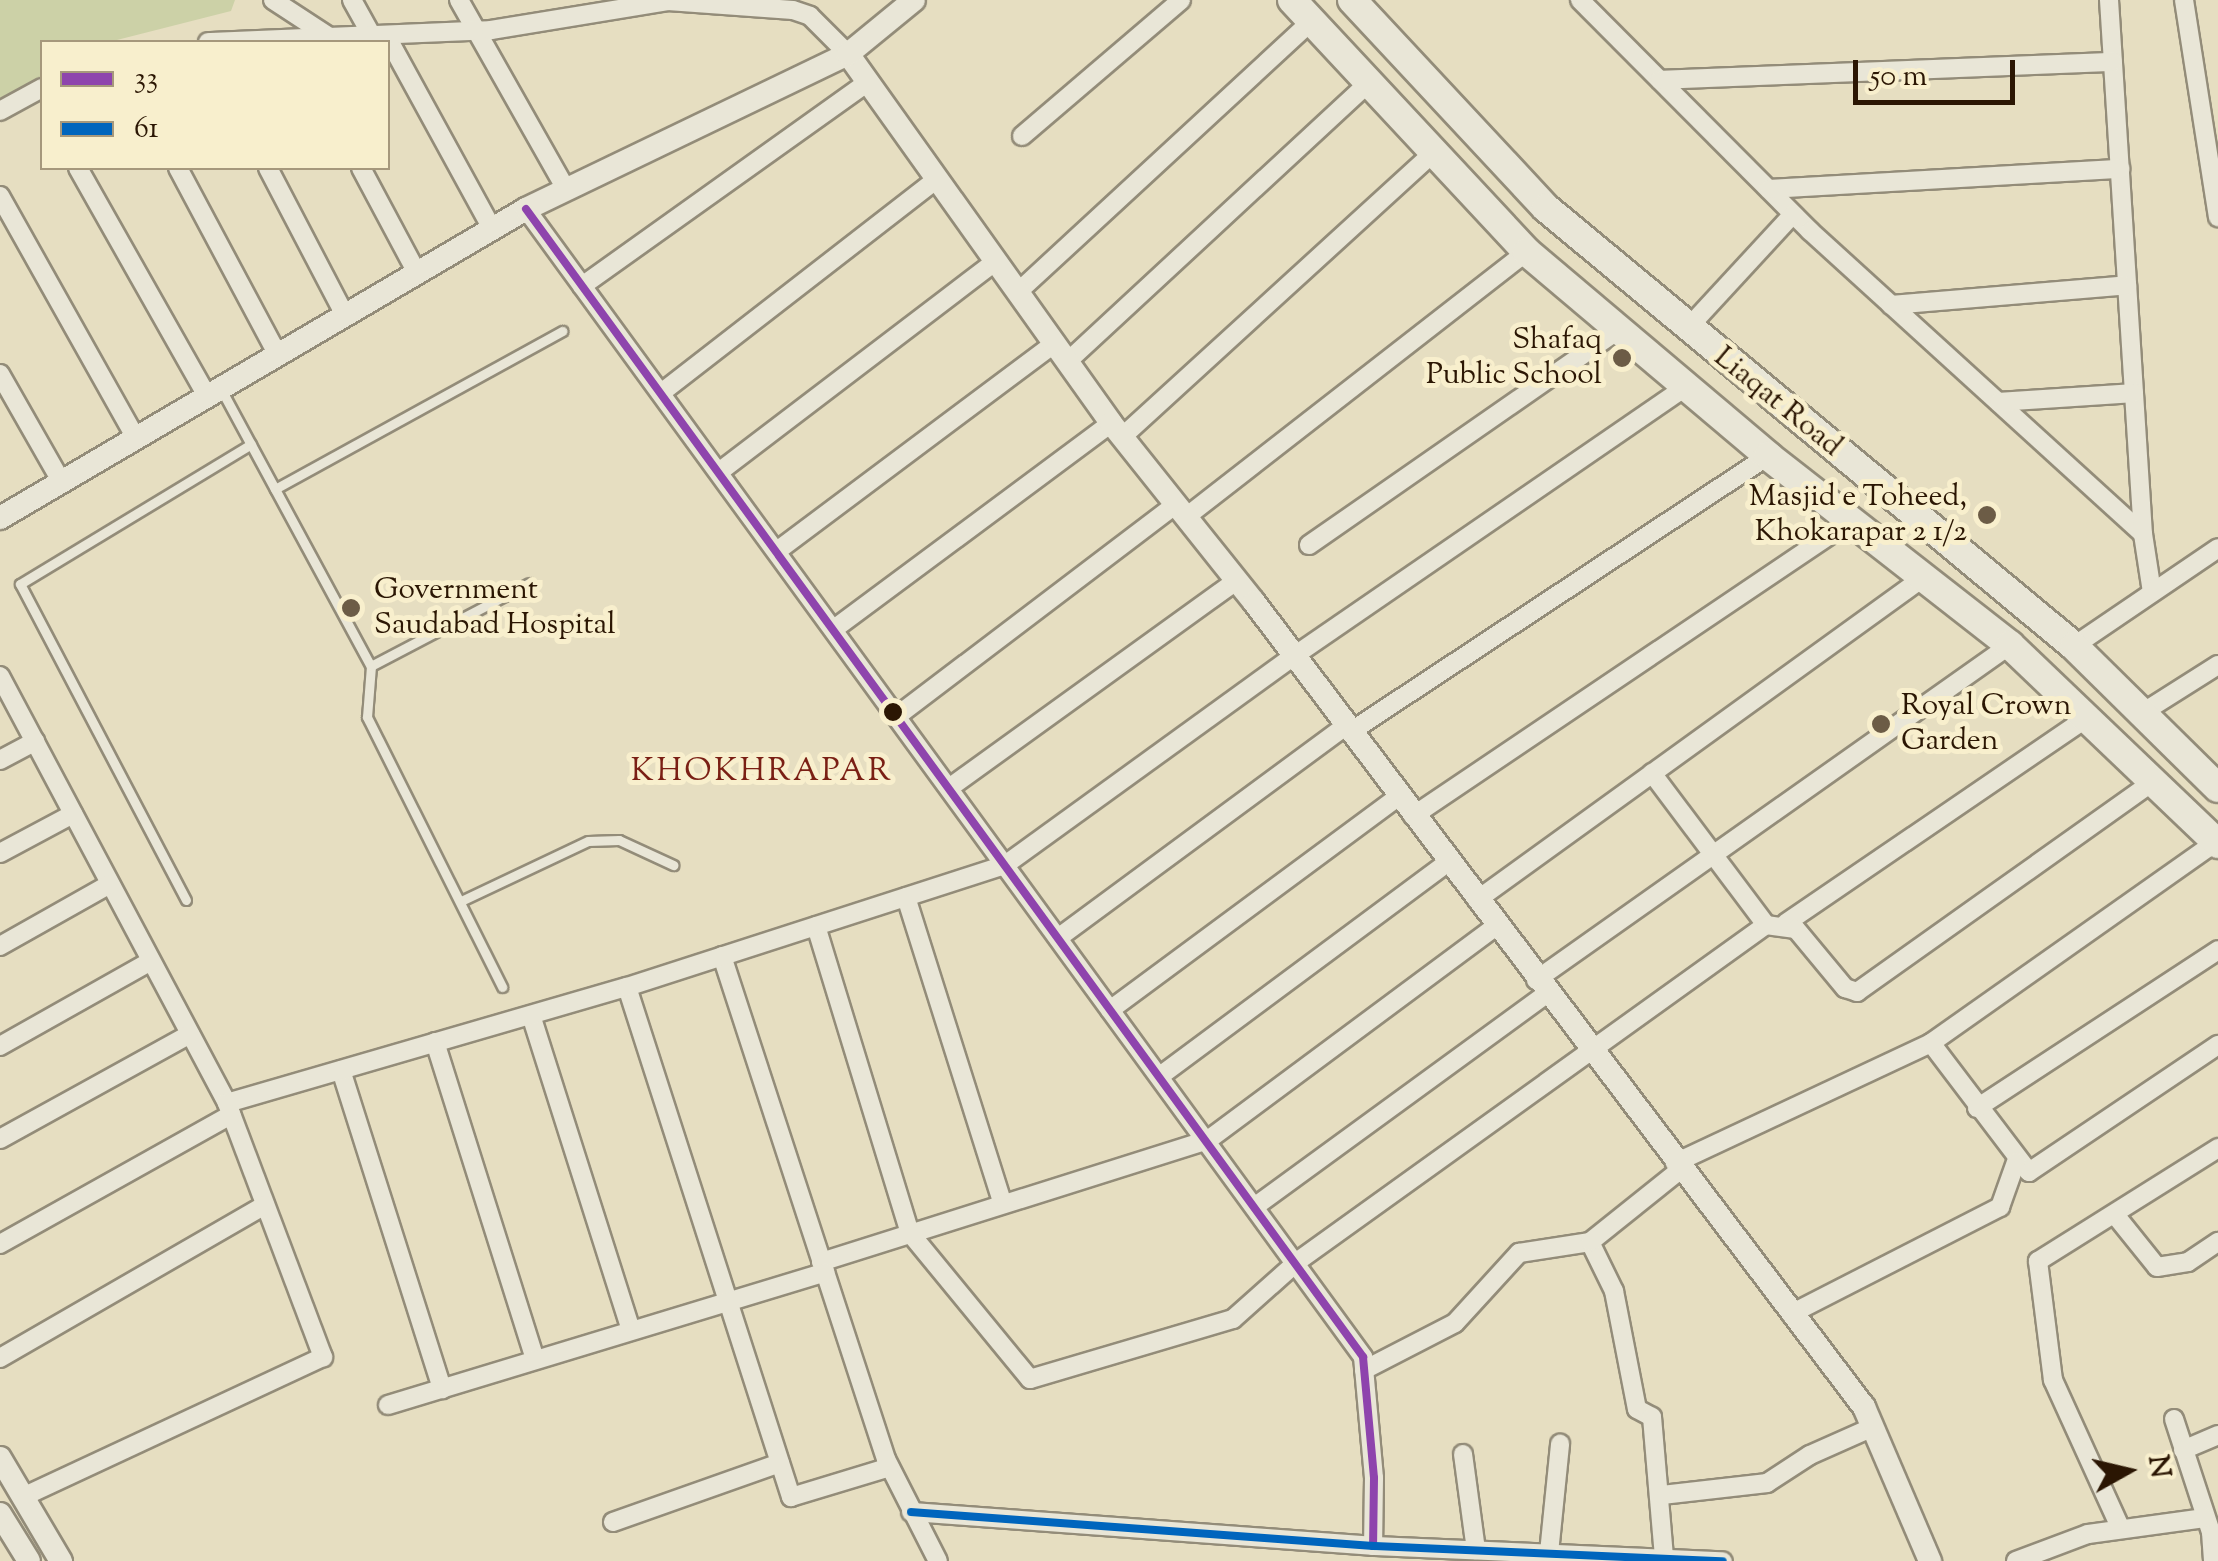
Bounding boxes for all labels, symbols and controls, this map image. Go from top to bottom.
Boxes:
legend [40,40,390,170]
scale bar [1858,40,2020,102]
text: 50 m [1870,56,1927,99]
text: 33 [134,58,158,101]
text: 61 [134,108,159,151]
place label: Shafaq Public School [1426,323,1602,394]
street label: Liaqat Road [1706,340,1848,466]
marker: Shafaq Public School [1611,347,1633,369]
place label: Masjid e Toheed, Khokarapar 2 1/2 [1749,480,1967,550]
marker: Masjid e Toheed, Khokarapar 2 1/2 [1976,504,1998,526]
place label: Government Saudabad Hospital [374,573,616,644]
marker: Government Saudabad Hospital [338,595,364,621]
place label: Royal Crown Garden [1901,689,2071,760]
unlabelled marker [883,702,903,722]
marker: Royal Crown Garden [1870,713,1892,735]
district label: KHOKHRAPAR [631,753,893,791]
north arrow [2078,1421,2178,1521]
text: N [2136,1453,2179,1481]

